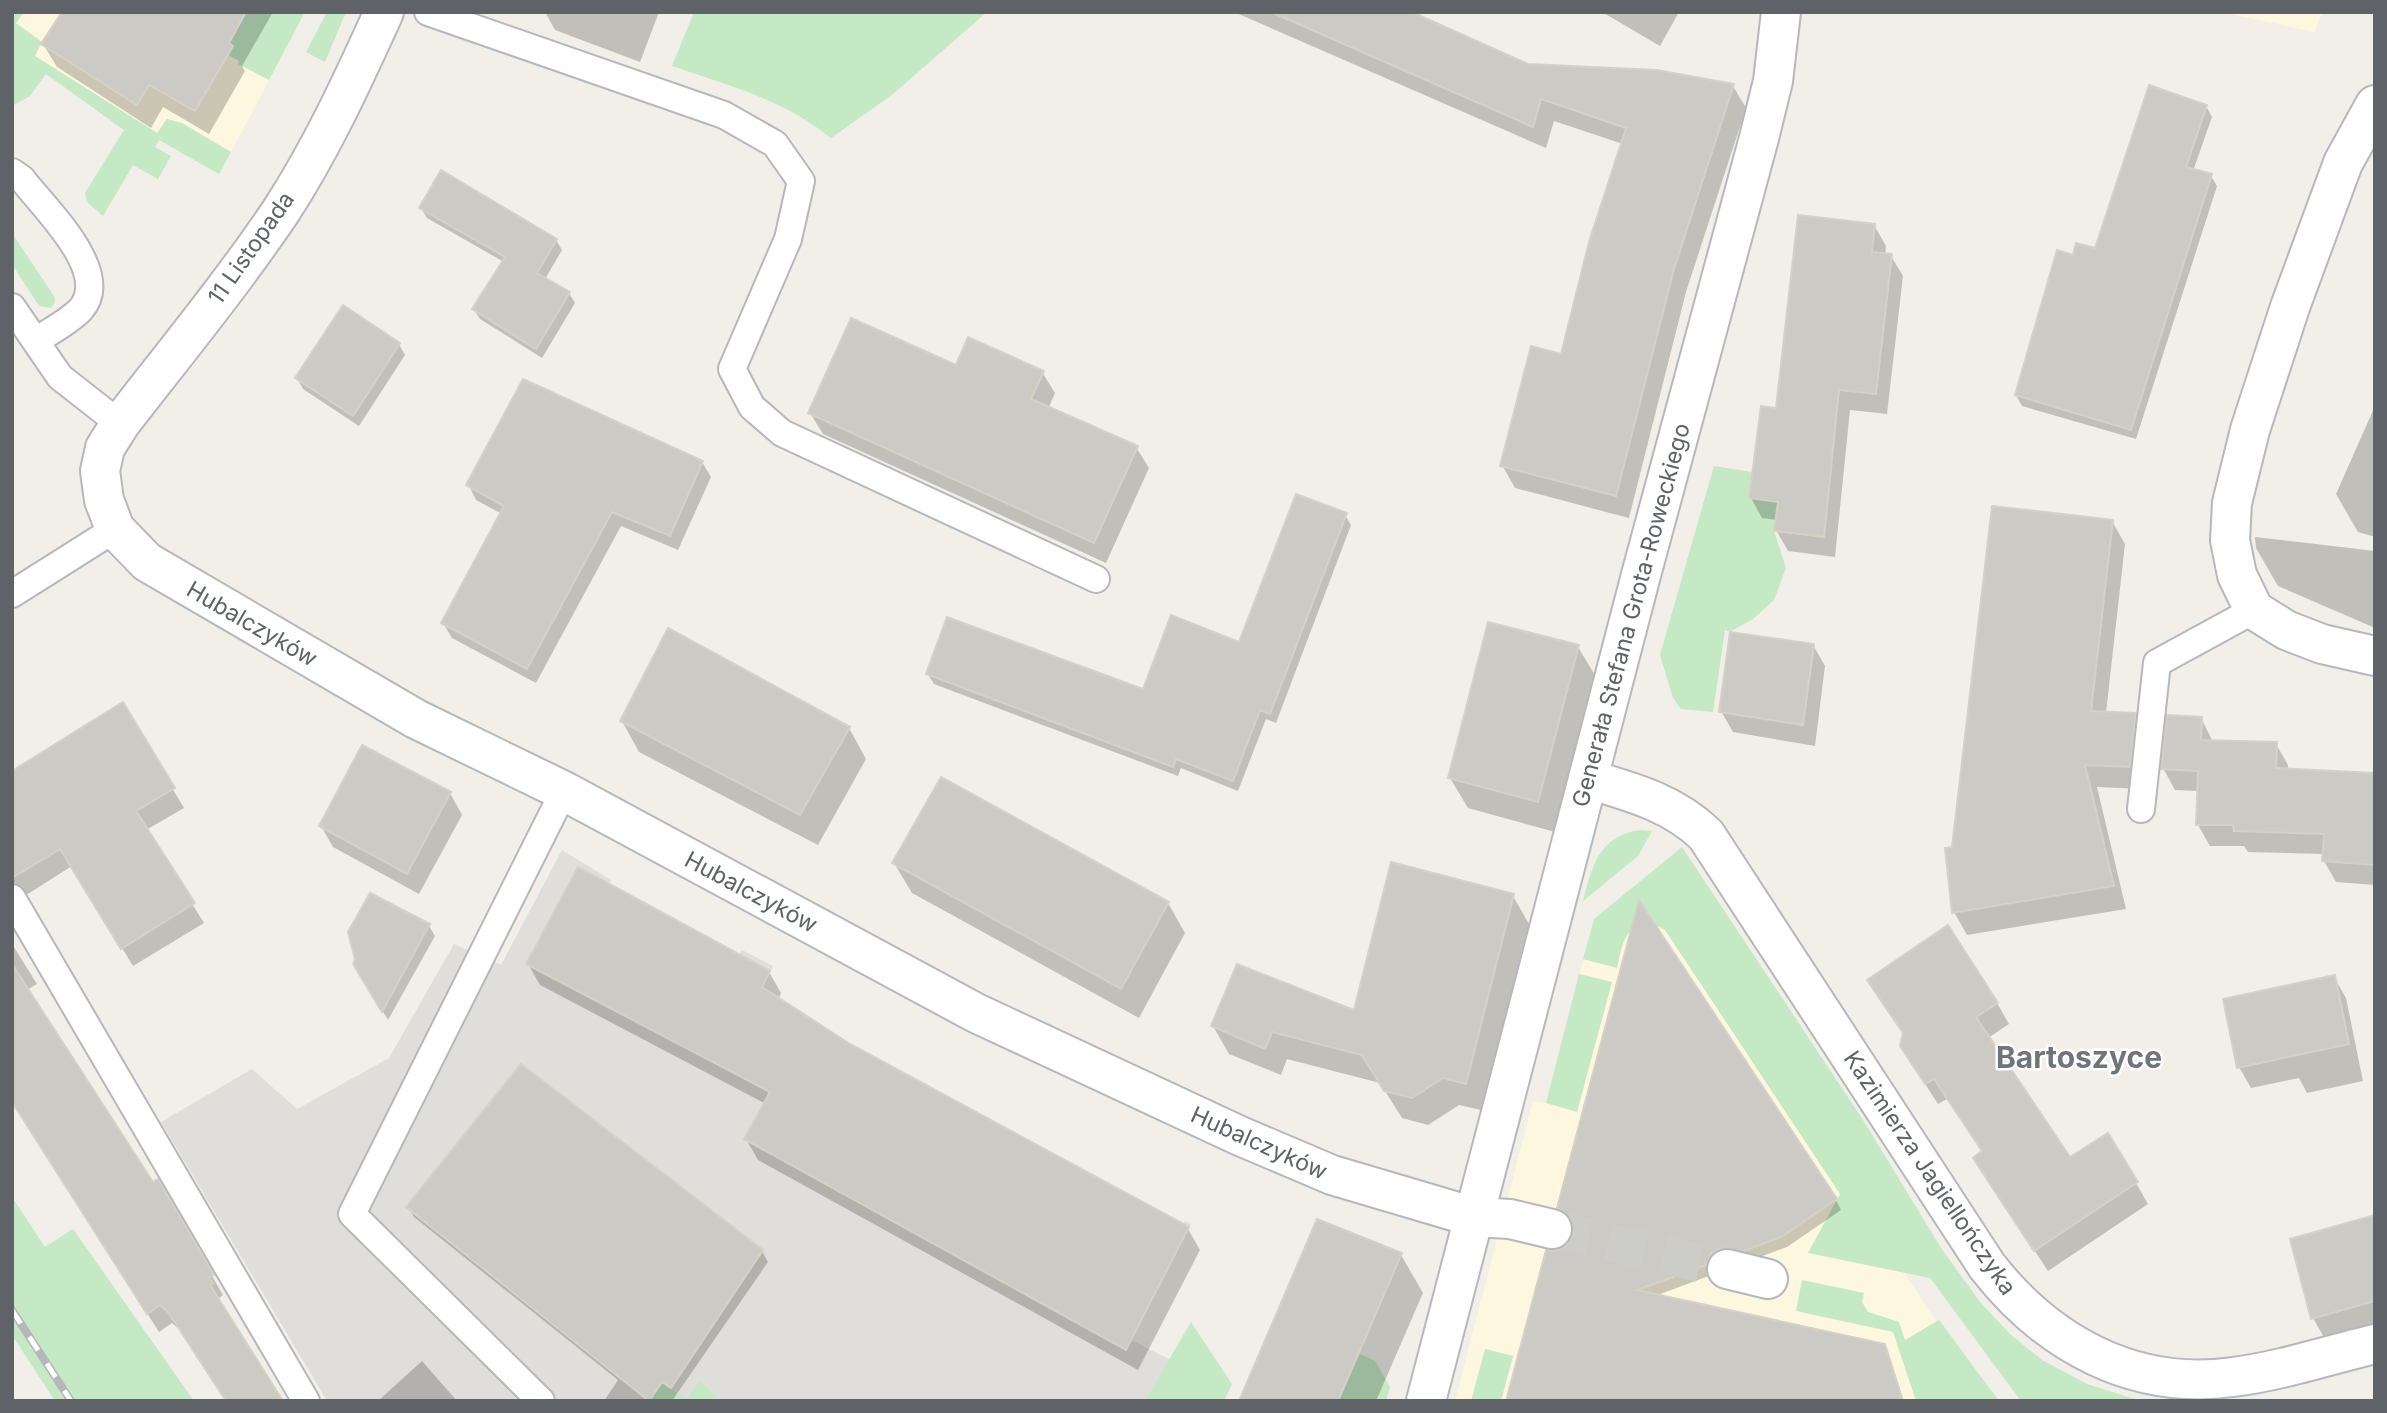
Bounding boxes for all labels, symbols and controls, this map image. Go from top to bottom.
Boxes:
street label: 11 Listopada [202,186,300,310]
street label: Generała Stefana Grota-Roweckiego [1566,420,1696,810]
street label: Hubalczyków [182,575,323,673]
street label: Hubalczyków [680,845,822,939]
district label: Bartoszyce [1996,1039,2162,1075]
street label: Kazimierza Jagiellończyka [1838,1046,2022,1300]
street label: Hubalczyków [1186,1100,1332,1186]

